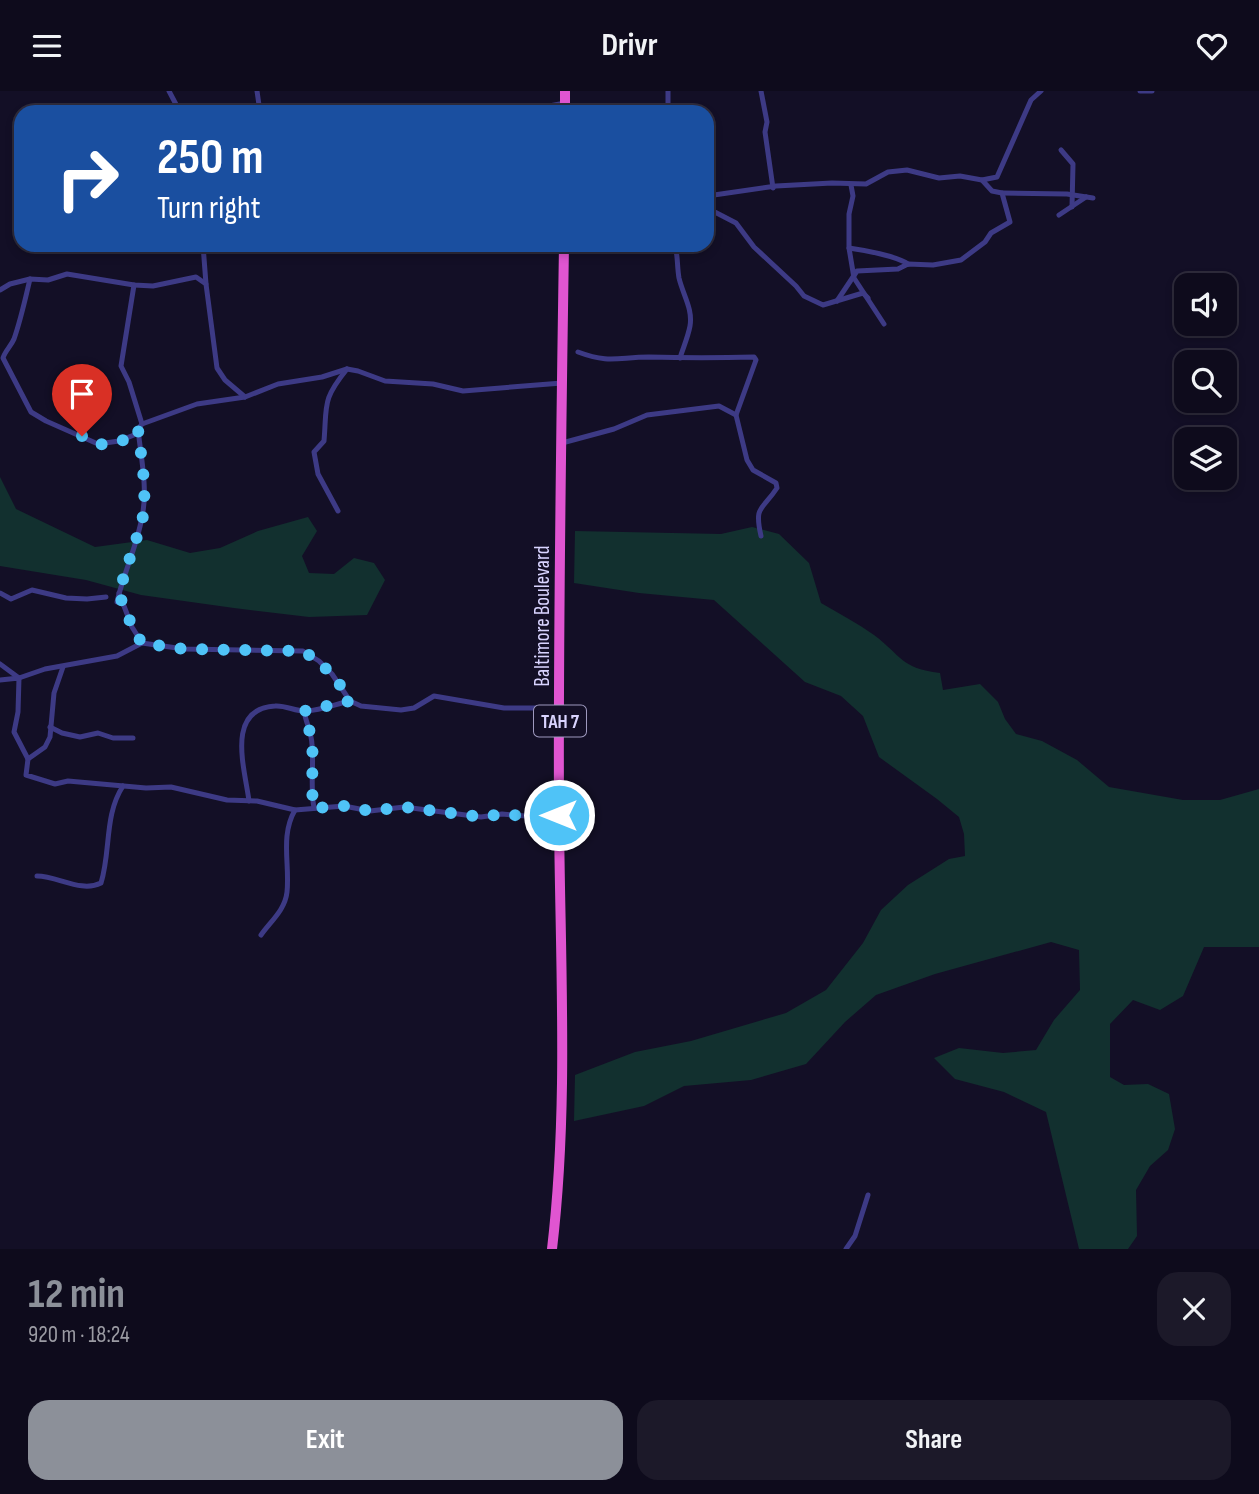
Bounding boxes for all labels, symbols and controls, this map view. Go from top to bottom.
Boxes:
text: Drivr [601,26,658,65]
icon: menu [28,27,66,65]
icon: heart [1193,27,1231,65]
text: 250 m [157,129,263,188]
icon: right [42,133,133,224]
text: Turn right [157,189,261,228]
map controls [1174,273,1237,490]
button: sound [1174,273,1237,336]
button: search [1174,350,1237,413]
pin [52,364,112,436]
icon: arrive [63,375,101,413]
button: layers [1174,427,1237,490]
street label: Baltimore Boulevard [530,546,555,686]
road number: TAH 7 [534,705,586,737]
position arrow [522,778,596,852]
text: 12 min [28,1269,125,1320]
button: close [1157,1272,1231,1346]
text: 920 m · 18:24 [28,1321,130,1349]
button: Exit [28,1400,623,1480]
button: Share [637,1400,1231,1480]

